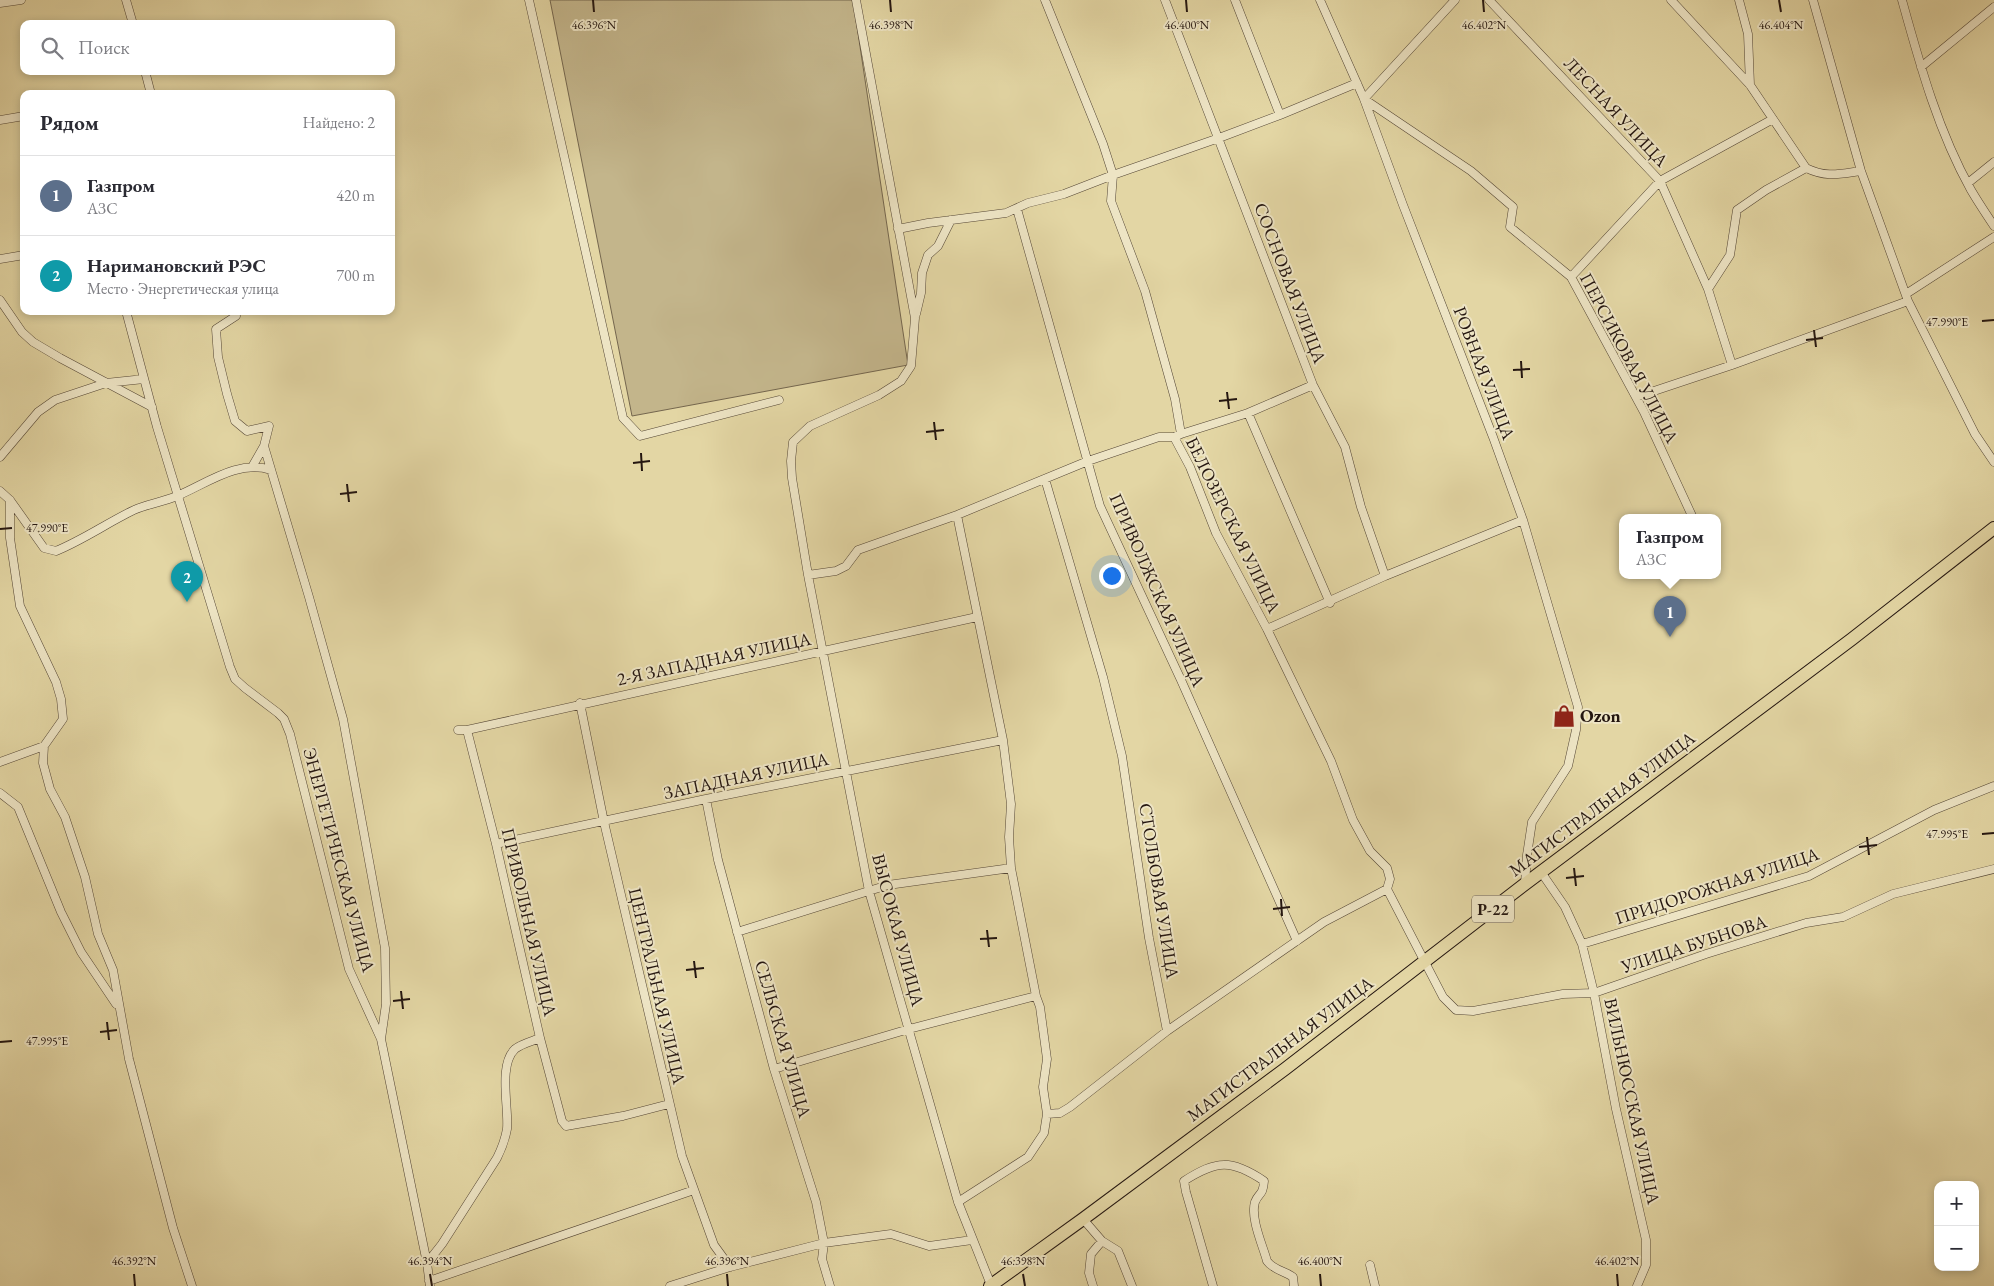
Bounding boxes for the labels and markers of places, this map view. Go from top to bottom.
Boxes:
pin: 2 [171,561,203,602]
pin: 1 [1654,596,1686,637]
shop icon: Ozon [1551,703,1577,729]
place label: Ozon [1580,704,1621,727]

